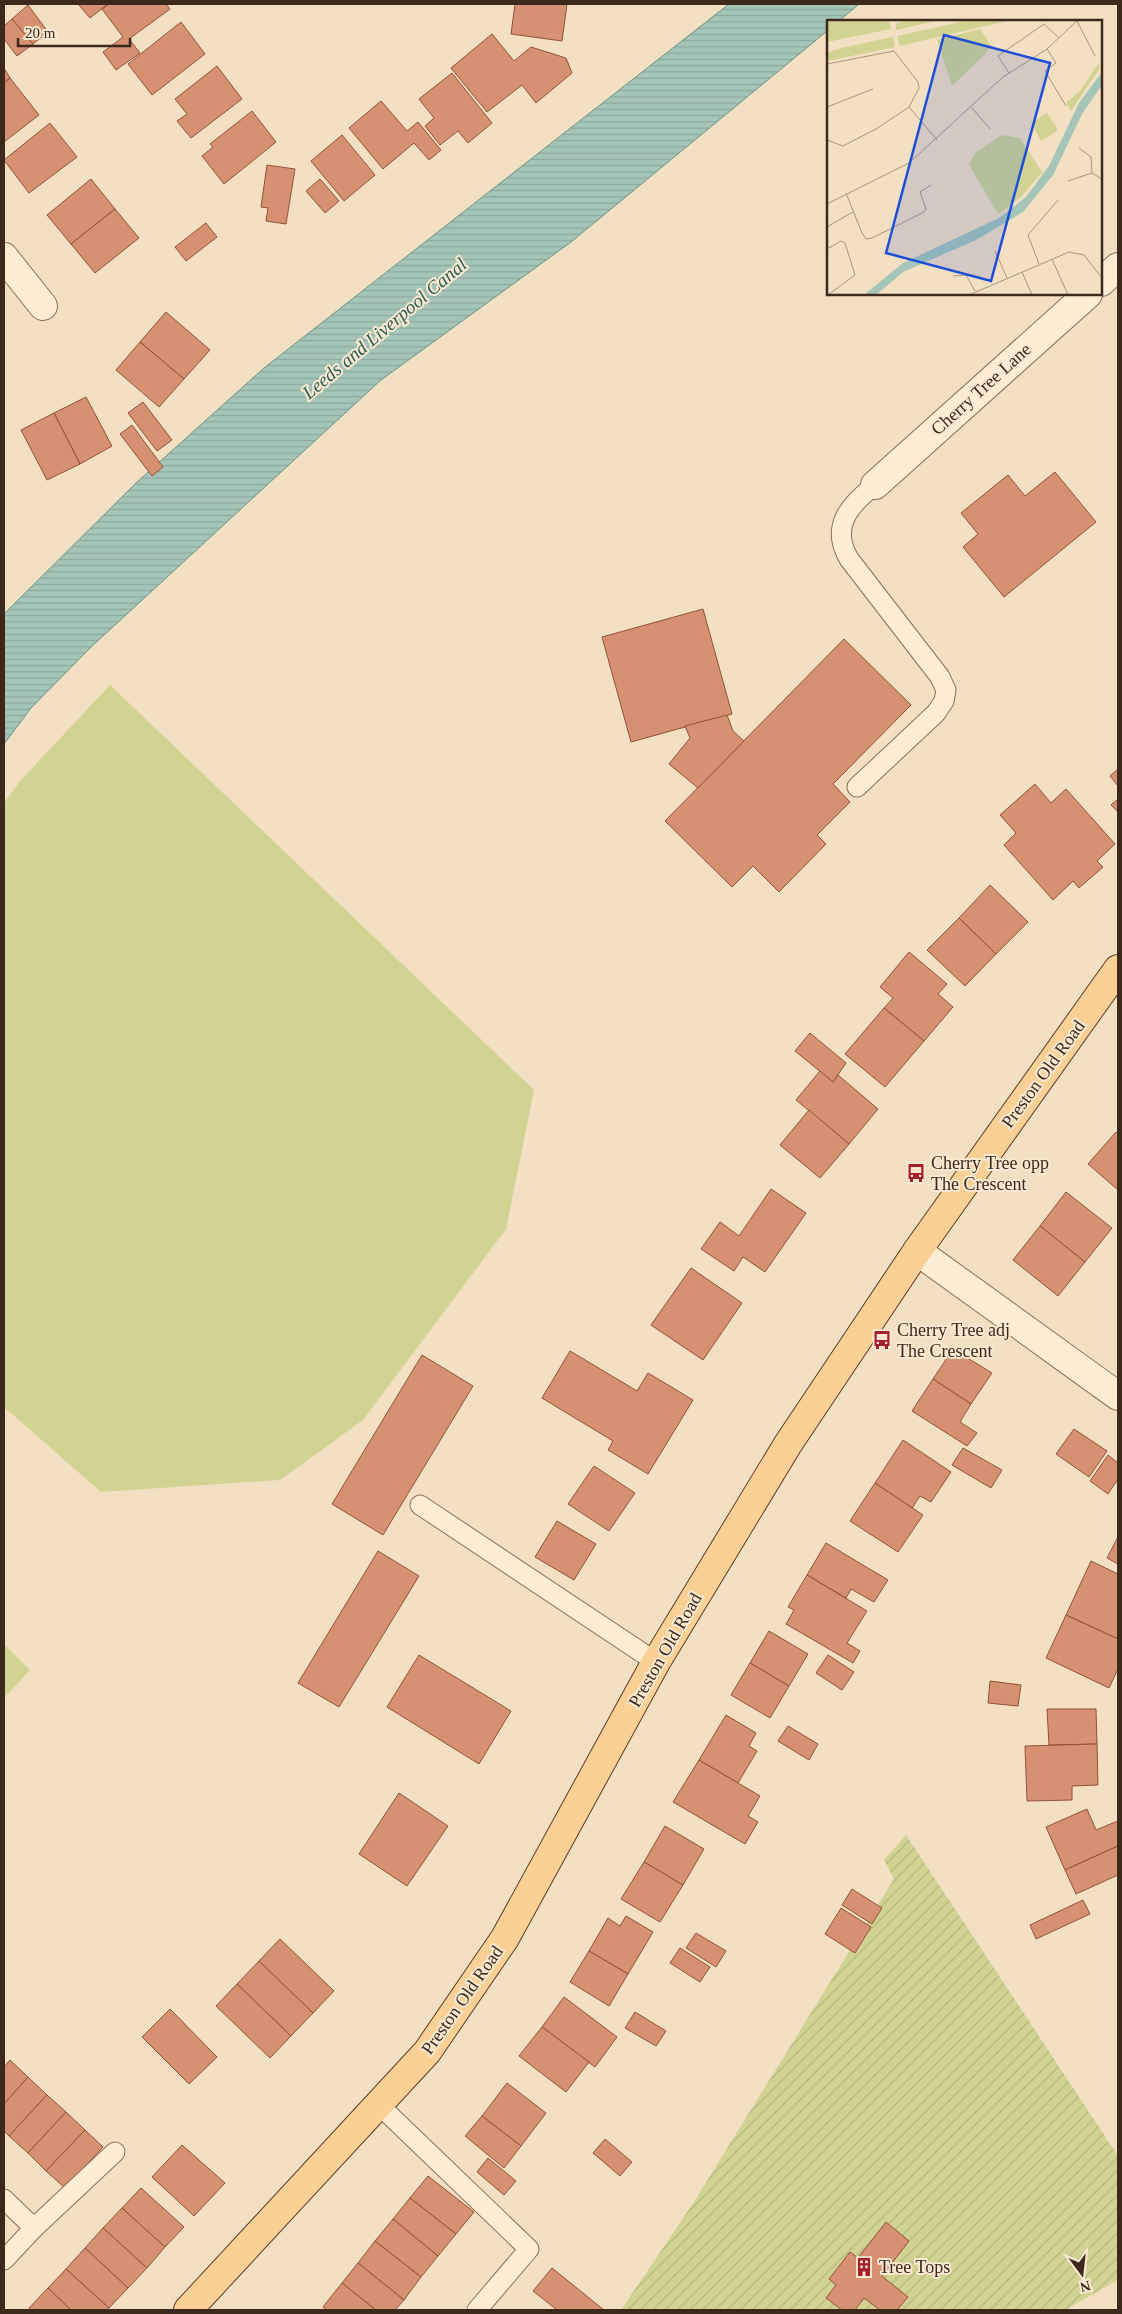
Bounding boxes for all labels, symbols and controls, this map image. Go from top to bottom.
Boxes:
scale bar [18,15,130,47]
inset map [827,20,1102,295]
text: 20 m [25,25,56,41]
water label: Leeds and Liverpool Canal [297,254,471,404]
street label: Cherry Tree Lane [927,339,1035,439]
street label: Preston Old Road [997,1016,1089,1132]
place label: Cherry Tree opp The Crescent [931,1153,1049,1194]
bus stop icon: Cherry Tree opp The Crescent [905,1162,927,1184]
place label: Cherry Tree adj The Crescent [897,1320,1010,1361]
bus stop icon: Cherry Tree adj The Crescent [871,1329,893,1351]
street label: Preston Old Road [624,1590,706,1710]
street label: Preston Old Road [417,1942,507,2058]
north arrow [1057,2249,1107,2299]
building icon: Tree Tops [853,2256,875,2278]
place label: Tree Tops [879,2257,950,2277]
text: N [1078,2278,1092,2295]

